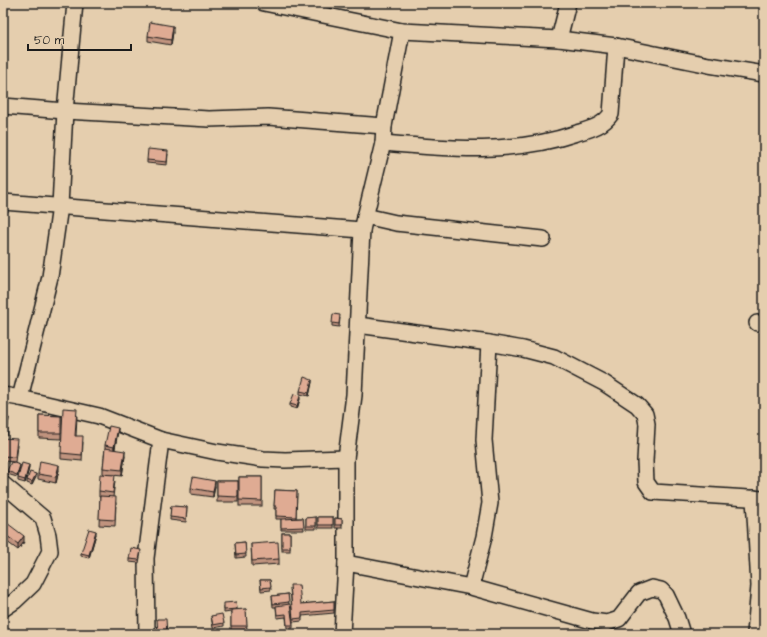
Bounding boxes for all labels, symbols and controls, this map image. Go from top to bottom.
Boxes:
scale bar [28,26,131,52]
text: 50 m [34,32,65,49]

